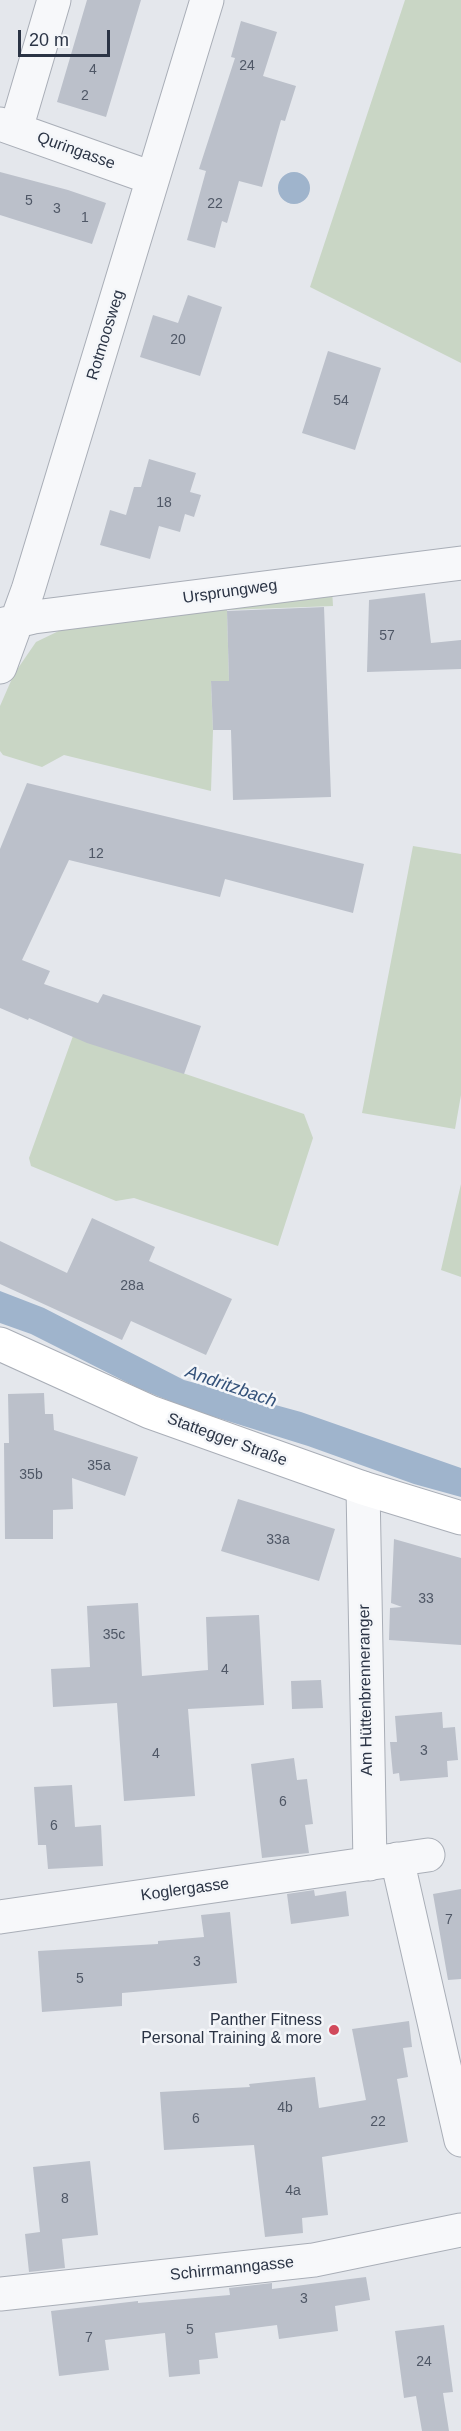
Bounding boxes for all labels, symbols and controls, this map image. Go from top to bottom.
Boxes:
scale bar [21,18,112,56]
text: 20 m [29,30,69,50]
house number: 24 [239,58,255,74]
house number: 4 [89,62,97,78]
house number: 2 [81,88,89,104]
street label: Quringasse [34,128,118,174]
house number: 5 [25,193,33,209]
house number: 22 [207,196,223,212]
house number: 3 [53,201,61,217]
house number: 1 [81,210,89,226]
street label: Rotmoosweg [83,288,129,382]
house number: 20 [170,332,186,348]
house number: 54 [333,393,349,409]
house number: 18 [156,495,172,511]
street label: Ursprungweg [182,576,278,608]
house number: 57 [379,628,395,644]
house number: 12 [88,846,104,862]
house number: 28a [120,1278,144,1294]
water label: Andritzbach [183,1361,279,1413]
street label: Stattegger Straße [164,1409,290,1471]
house number: 35a [87,1458,111,1474]
house number: 35b [19,1467,43,1483]
house number: 33a [266,1532,290,1548]
house number: 33 [418,1591,434,1607]
street label: Am Hüttenbrenneranger [355,1604,377,1776]
house number: 35c [103,1627,125,1643]
house number: 4 [221,1662,229,1678]
house number: 3 [420,1743,428,1759]
house number: 4 [152,1746,160,1762]
house number: 6 [279,1794,287,1810]
house number: 6 [50,1818,58,1834]
street label: Koglergasse [140,1874,230,1906]
house number: 7 [445,1912,453,1928]
house number: 3 [193,1954,201,1970]
house number: 5 [76,1971,84,1987]
place label: Panther Fitness Personal Training & more [141,2011,322,2049]
marker: Panther Fitness Personal Training & more [327,2023,341,2037]
house number: 4b [277,2100,293,2116]
house number: 6 [192,2111,200,2127]
house number: 22 [370,2114,386,2130]
house number: 4a [285,2183,301,2199]
house number: 8 [61,2191,69,2207]
street label: Schirrmanngasse [169,2253,295,2285]
house number: 3 [300,2291,308,2307]
house number: 5 [186,2322,194,2338]
house number: 7 [85,2330,93,2346]
house number: 24 [416,2354,432,2370]

